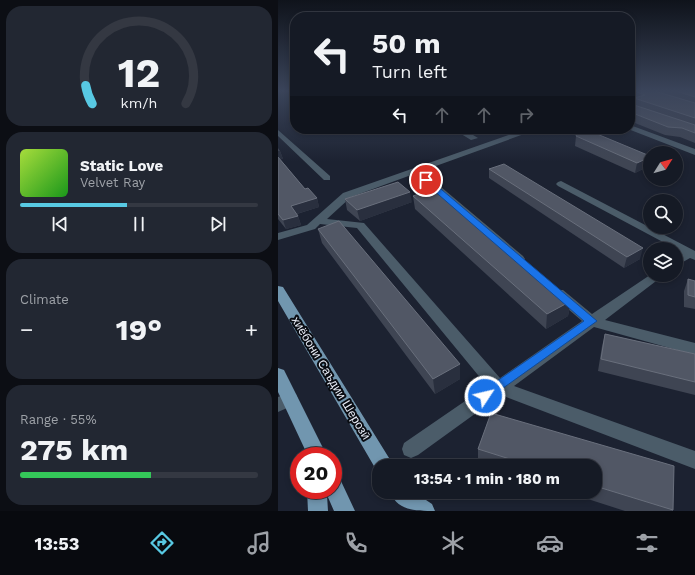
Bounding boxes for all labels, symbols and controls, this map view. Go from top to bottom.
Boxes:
text: 50 m [372,27,441,60]
icon: left [306,28,358,80]
text: 12 [118,48,160,97]
text: Turn left [372,61,447,82]
text: km/h [121,95,157,111]
icon: left [389,104,411,126]
icon: ahead [431,104,453,126]
icon: ahead [473,104,495,126]
icon: right [515,104,537,126]
north arrow [643,146,683,186]
map controls [643,146,683,282]
text: Static Love [80,157,163,175]
pin [409,163,443,197]
icon: arrive [415,169,437,191]
text: Velvet Ray [80,175,145,190]
button: search [643,194,683,234]
icon: previous [49,213,71,235]
icon: pause [128,213,150,235]
icon: next [207,213,229,235]
button: layers [643,242,683,282]
text: Climate [20,292,69,307]
text: 19° [116,312,162,347]
street label: хиёбони Саъдии Шерозӣ [289,314,373,442]
text: − [20,317,33,342]
text: + [245,317,258,342]
position arrow [464,375,506,417]
text: Range · 55% [20,412,97,427]
text: 275 km [20,432,128,467]
speed limit sign: 20 [290,447,342,499]
text: 13:54 · 1 min · 180 m [414,470,560,488]
icon: directions [148,529,176,557]
icon: music [245,529,273,557]
icon: phone [342,529,370,557]
icon: climate [439,529,467,557]
icon: car [536,529,564,557]
icon: filters [633,529,661,557]
text: 13:53 [34,533,79,554]

